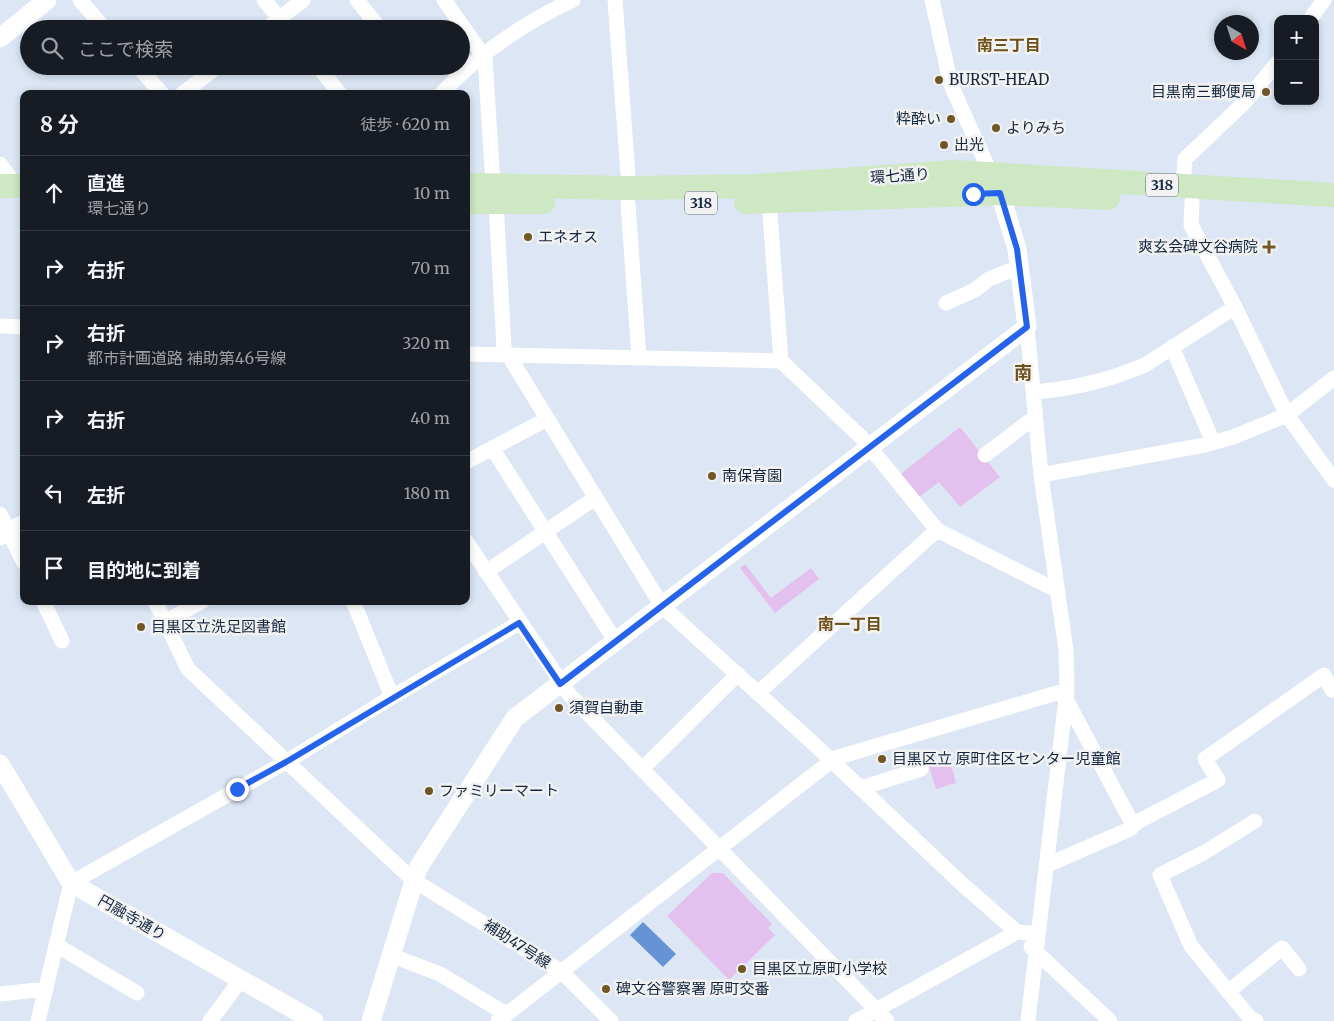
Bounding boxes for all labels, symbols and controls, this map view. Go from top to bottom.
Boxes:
north arrow [1214,15,1259,60]
map controls [1274,15,1319,105]
button: + [1274,15,1319,60]
search box [20,20,470,75]
icon: search [38,34,66,62]
district label: 南三丁目 [977,35,1041,55]
text: ここで検索 [78,37,173,61]
button: − [1274,60,1319,105]
place label: BURST-HEAD [949,70,1049,89]
marker: BURST-HEAD [933,74,945,86]
place label: 目黒南三郵便局 [1151,82,1256,101]
marker: 目黒南三郵便局 [1260,86,1272,98]
place label: 粋酔い [896,109,941,128]
text: 8 分 [40,111,79,138]
marker: 粋酔い [945,113,957,125]
text: 徒歩 · 620 m [360,114,450,134]
place label: よりみち [1006,118,1066,137]
marker: よりみち [990,122,1002,134]
place label: 出光 [954,135,984,154]
marker: 出光 [938,139,950,151]
street label: 環七通り [869,164,931,187]
text: 直進 [87,171,125,195]
road number: 318 [1146,174,1178,196]
icon: ahead [40,179,68,207]
text: 10 m [413,183,450,203]
route start [962,183,985,206]
road number: 318 [685,192,717,214]
text: 環七通り [87,198,151,218]
place label: エネオス [538,227,598,246]
marker: エネオス [522,231,534,243]
place label: 爽玄会碑文谷病院 [1138,237,1258,256]
marker: 爽玄会碑文谷病院 [1262,240,1276,254]
icon: right [40,254,68,282]
text: 右折 [87,258,125,282]
text: 70 m [411,258,450,278]
text: 右折 [87,321,125,345]
icon: right [40,329,68,357]
text: 320 m [402,333,450,353]
text: 都市計画道路 補助第46号線 [87,348,286,368]
district label: 南 [1014,361,1032,384]
icon: right [40,404,68,432]
text: 右折 [87,408,125,432]
text: 40 m [410,408,450,428]
place label: 南保育園 [722,466,782,485]
marker: 南保育園 [706,470,718,482]
icon: left [40,479,68,507]
text: 左折 [87,483,125,507]
text: 180 m [404,483,450,503]
icon: arrive [40,554,68,582]
text: 目的地に到着 [87,558,201,582]
district label: 南一丁目 [818,614,882,634]
place label: 目黒区立洗足図書館 [151,617,286,636]
marker: 目黒区立洗足図書館 [135,621,147,633]
place label: 須賀自動車 [569,698,644,717]
marker: 須賀自動車 [553,702,565,714]
place label: 目黒区立 原町住区センター児童館 [892,749,1121,768]
marker: 目黒区立 原町住区センター児童館 [876,753,888,765]
route end [226,778,249,801]
place label: ファミリーマート [439,781,559,800]
marker: ファミリーマート [423,785,435,797]
street label: 円融寺通り [95,891,169,945]
street label: 補助47号線 [480,915,554,972]
place label: 目黒区立原町小学校 [752,959,887,978]
marker: 目黒区立原町小学校 [736,963,748,975]
place label: 碑文谷警察署 原町交番 [616,979,770,998]
marker: 碑文谷警察署 原町交番 [600,983,612,995]

